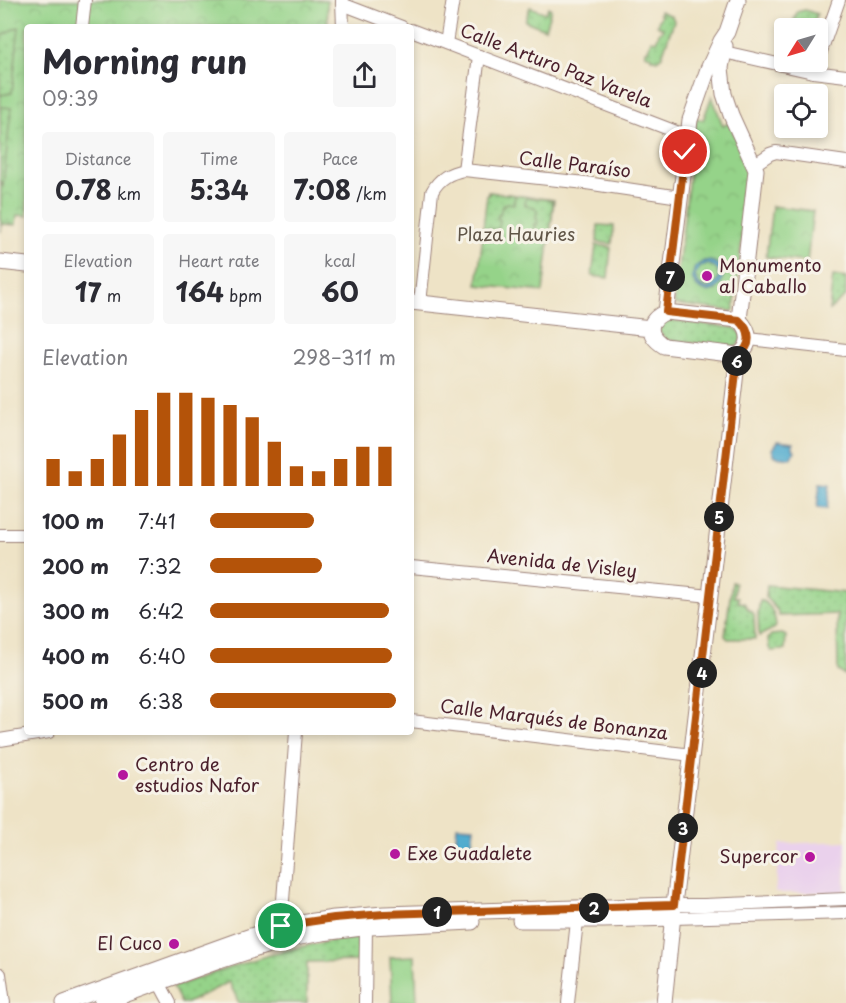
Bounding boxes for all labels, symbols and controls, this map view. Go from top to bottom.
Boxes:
street label: Calle Arturo Paz Varela [457,16,657,114]
north arrow [774,18,828,72]
map controls [774,18,828,138]
text: Morning run [42,35,247,85]
button: share [333,44,396,107]
text: 09:39 [42,83,99,113]
button: locate [774,84,828,138]
pin [659,126,710,177]
icon: check [668,135,701,168]
street label: Calle Paraíso [518,143,633,184]
text: Distance [64,146,132,170]
text: Time [200,146,238,170]
text: Pace [322,146,358,170]
text: 0.78 [55,170,112,209]
text: 5:34 [189,170,249,209]
text: 7:08 [293,170,351,209]
text: km [112,181,141,205]
text: /km [351,181,387,205]
park label: Plaza Hauries [457,220,575,247]
text: Elevation [63,248,133,272]
text: Heart rate [179,248,259,272]
text: kcal [324,248,356,272]
place label: Monumento al Caballo [719,251,822,299]
pin: 7 [655,262,685,292]
text: 7 [665,265,675,289]
marker: Monumento al Caballo [700,269,714,283]
text: 17 [75,272,101,311]
text: 164 [176,272,224,311]
text: 60 [321,272,359,311]
text: m [101,283,121,307]
text: bpm [224,283,262,307]
text: Elevation [42,342,128,372]
text: 298–311 m [293,342,396,372]
pin: 6 [722,346,752,376]
text: 6 [731,349,743,373]
pin: 5 [704,502,734,532]
text: 5 [714,505,724,529]
text: 100 m [42,506,104,536]
text: 7:41 [138,506,176,536]
street label: Avenida de Visley [486,541,638,584]
text: 200 m [42,551,109,581]
text: 7:32 [138,551,182,581]
text: 300 m [42,596,110,626]
text: 6:42 [138,596,184,626]
text: 400 m [42,641,110,671]
text: 6:40 [138,641,186,671]
pin: 4 [687,658,717,688]
text: 4 [697,661,707,685]
text: 500 m [42,686,109,716]
text: 6:38 [138,686,183,716]
street label: Calle Marqués de Bonanza [439,691,670,746]
place label: Centro de estudios Nafor [135,750,260,798]
marker: Centro de estudios Nafor [116,768,130,782]
pin: 3 [668,813,698,843]
text: 3 [678,816,688,840]
place label: Exe Guadalete [407,839,532,866]
place label: Supercor [720,842,799,869]
marker: Exe Guadalete [388,847,402,861]
marker: Supercor [803,850,817,864]
pin: 2 [579,893,609,923]
text: 2 [588,896,600,920]
pin: 1 [422,897,452,927]
pin [255,900,306,951]
text: 1 [433,900,441,924]
icon: arrive [264,909,297,942]
place label: El Cuco [97,929,162,956]
marker: El Cuco [167,937,181,951]

